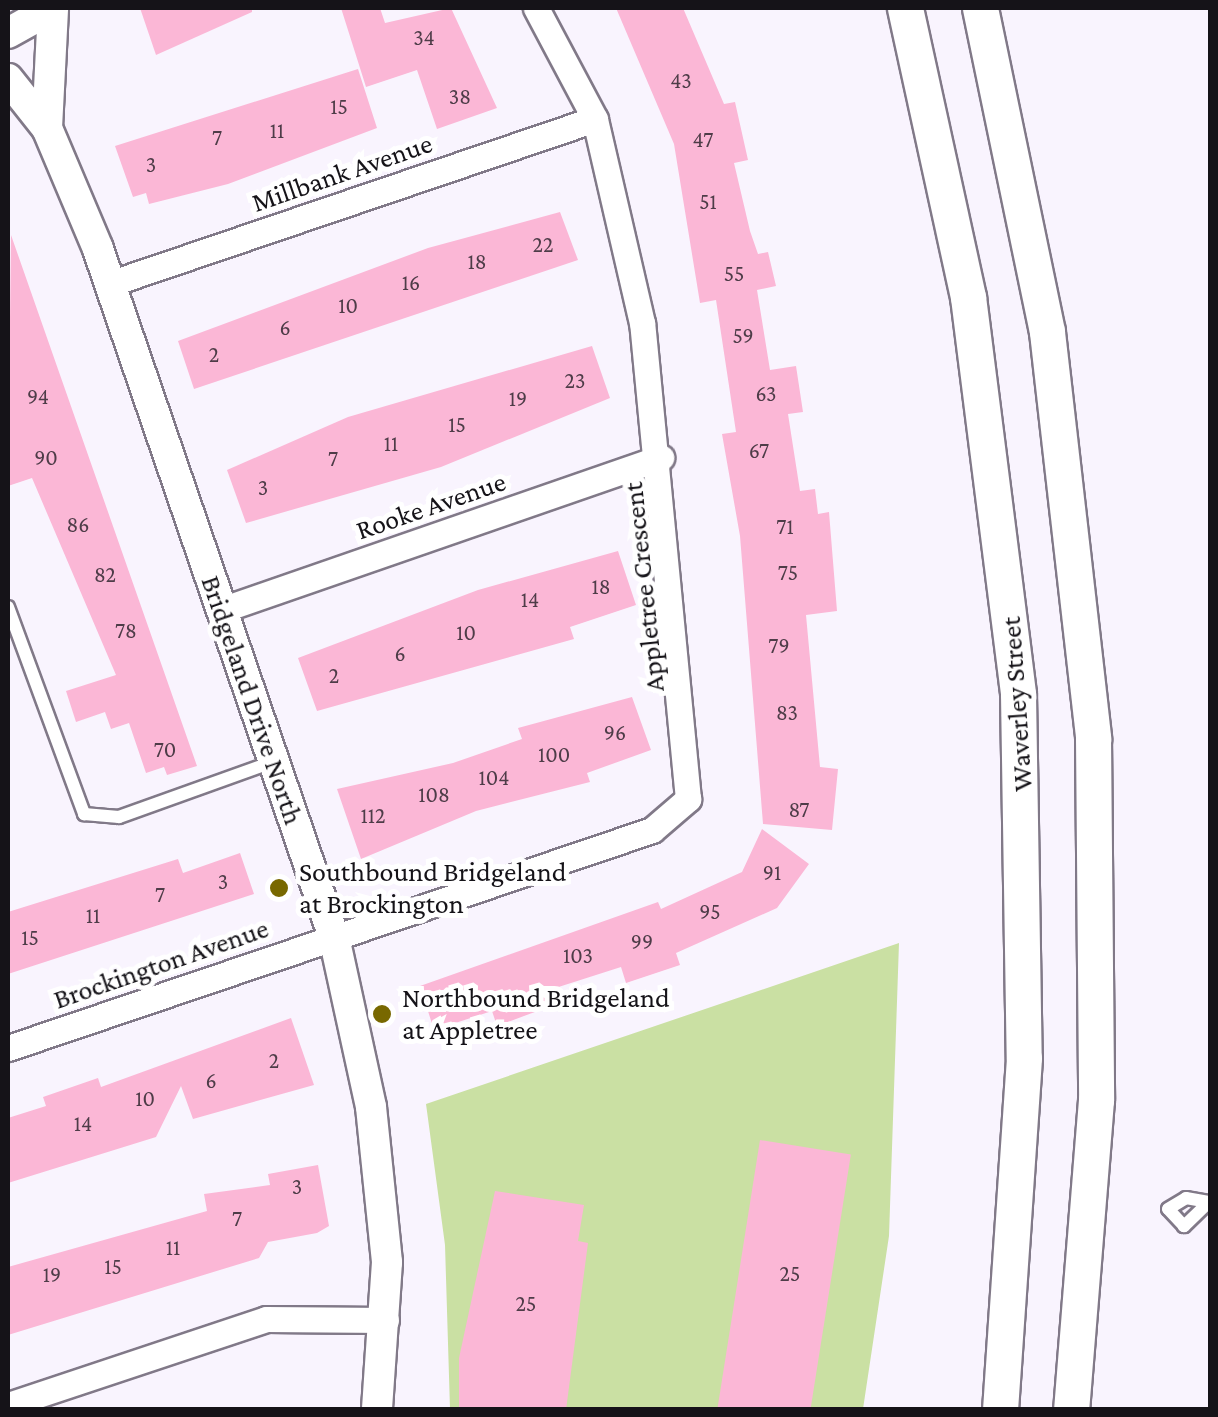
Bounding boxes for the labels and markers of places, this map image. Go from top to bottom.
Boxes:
place label: Southbound Bridgeland at Brockington [299,855,566,921]
marker: Southbound Bridgeland at Brockington [268,877,290,899]
place label: Northbound Bridgeland at Appletree [402,981,670,1047]
marker: Northbound Bridgeland at Appletree [371,1003,393,1025]

